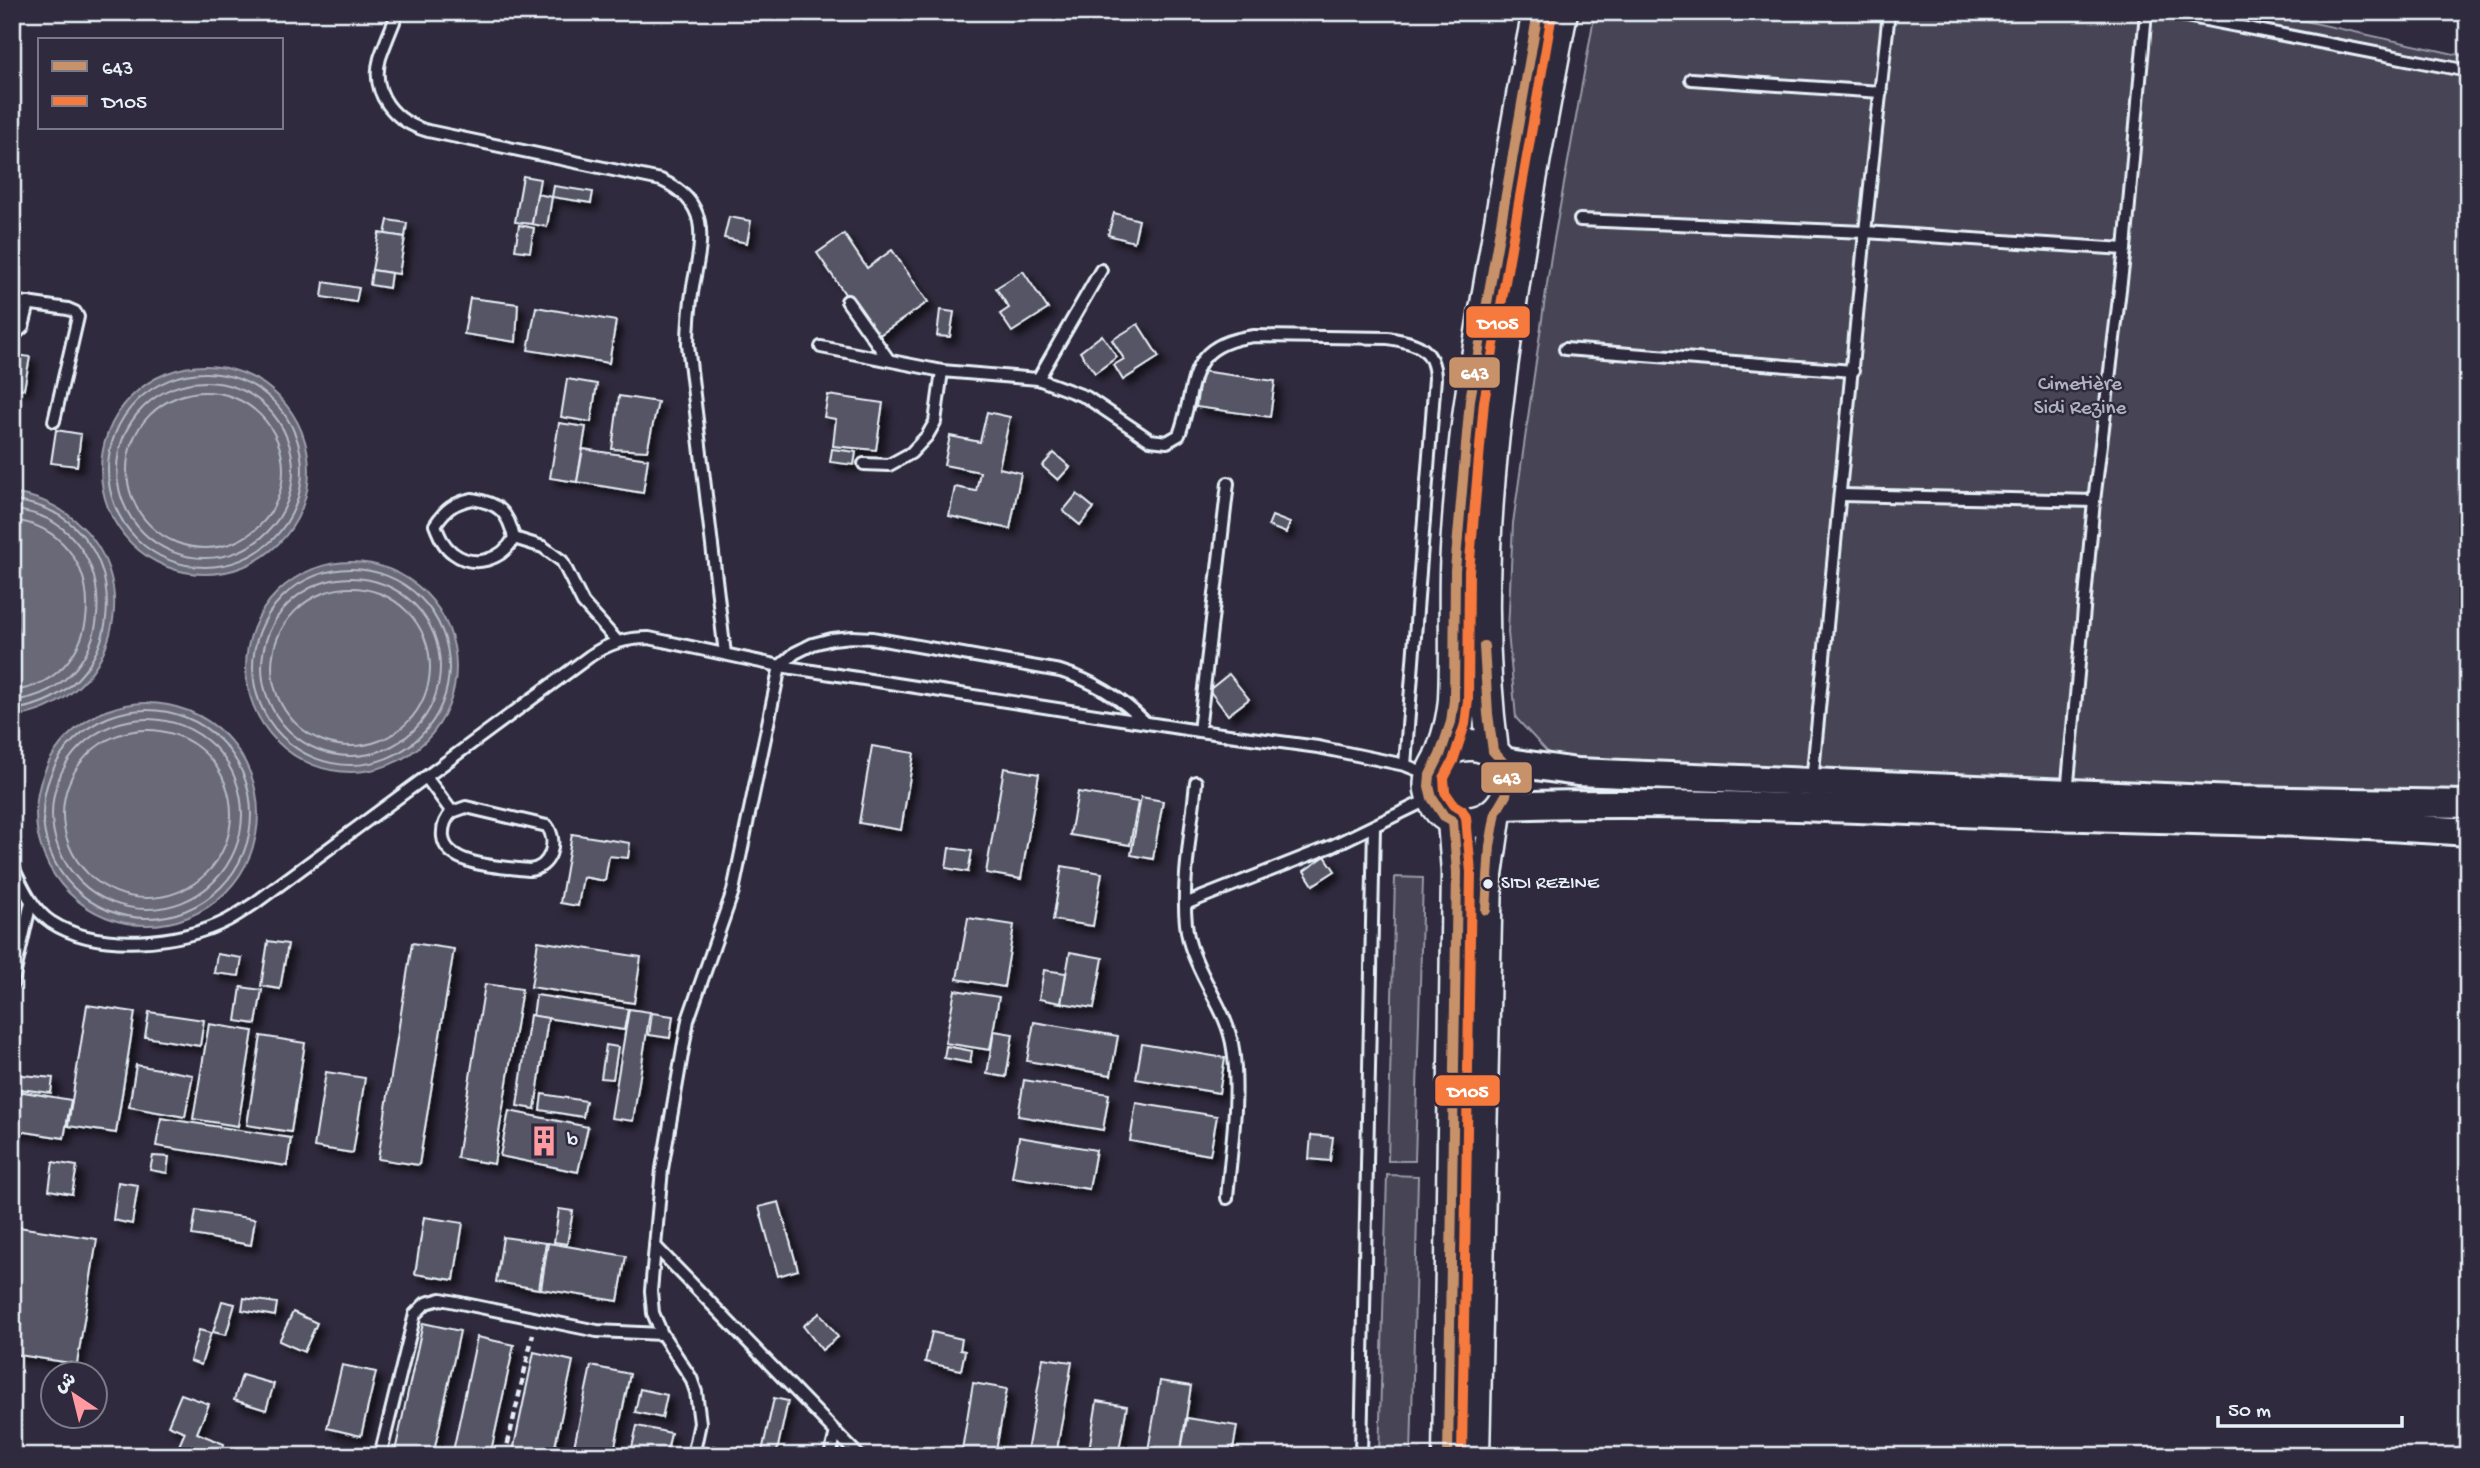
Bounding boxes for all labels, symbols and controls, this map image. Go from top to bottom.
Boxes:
legend [38,38,284,130]
text: 643 [102,58,133,83]
text: D105 [100,92,147,117]
line badge: D105 [1465,305,1531,339]
text: D105 [1476,314,1518,337]
line badge: 643 [1448,356,1501,389]
text: 643 [1461,364,1489,387]
park label: Cimetière Sidi Rezine [2034,373,2127,422]
line badge: 643 [1480,761,1533,794]
text: 643 [1493,769,1521,792]
place label: SIDI REZINE [1501,873,1600,896]
marker: SIDI REZINE [1481,877,1495,891]
line badge: D105 [1434,1074,1501,1107]
text: D105 [1446,1082,1488,1105]
building icon: b [527,1124,561,1158]
place label: b [567,1129,578,1154]
north arrow [38,1360,108,1430]
text: ش [51,1368,81,1399]
scale bar [2218,1384,2401,1428]
text: 50 m [2228,1400,2271,1425]

